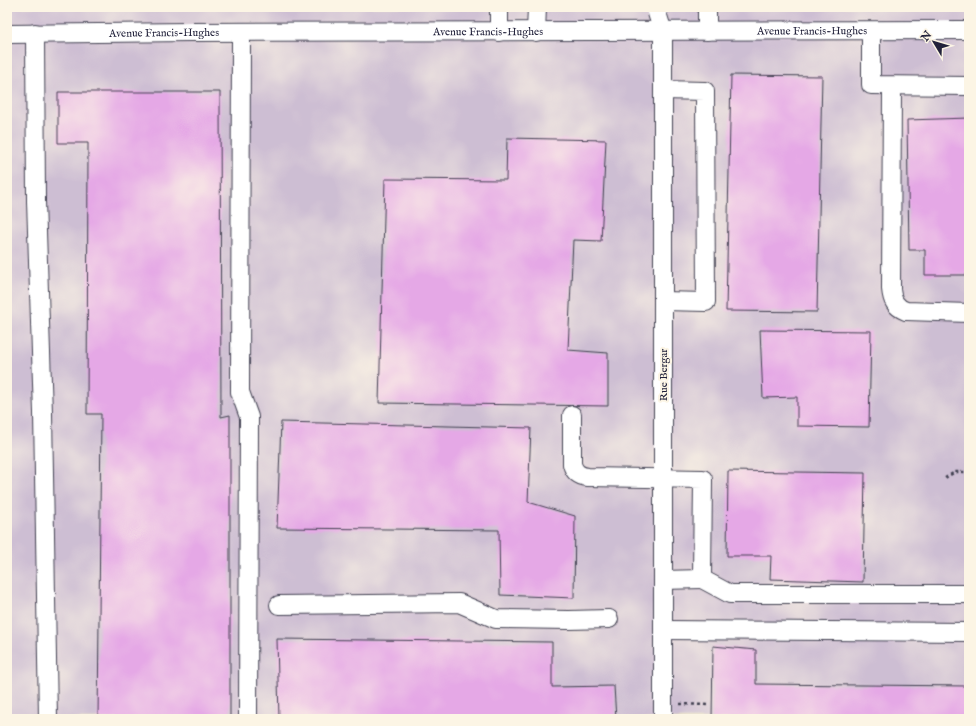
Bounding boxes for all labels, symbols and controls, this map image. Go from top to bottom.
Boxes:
north arrow [914,22,954,62]
street label: Avenue Francis-Hughes [756,24,867,39]
street label: Avenue Francis-Hughes [432,25,543,39]
street label: Avenue Francis-Hughes [108,26,219,41]
text: N [918,28,936,45]
street label: Rue Bergar [657,349,671,401]

